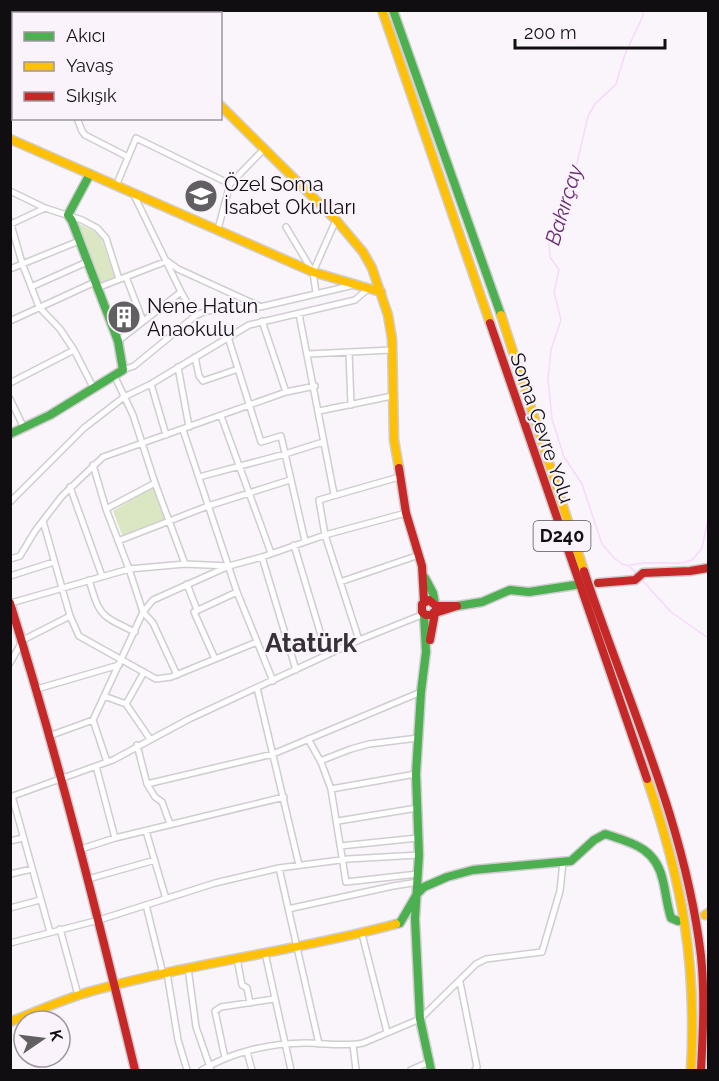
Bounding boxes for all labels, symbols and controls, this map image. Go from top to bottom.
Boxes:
legend [12,12,222,120]
scale bar [515,12,665,50]
text: 200 m [524,22,577,43]
text: Akıcı [66,25,105,46]
text: Yavaş [66,55,114,76]
text: Sıkışık [66,85,117,106]
water label: Bakırçay [540,161,588,248]
place label: Özel Soma İsabet Okulları [224,172,356,219]
school or university icon: Özel Soma İsabet Okulları [183,178,219,214]
place label: Nene Hatun Anaokulu [147,294,258,341]
building icon: Nene Hatun Anaokulu [106,299,142,335]
street label: Soma Çevre Yolu [505,350,579,506]
road number: D240 [534,521,590,551]
district label: Atatürk [265,628,358,658]
north arrow [12,1009,72,1069]
text: K [46,1028,67,1043]

